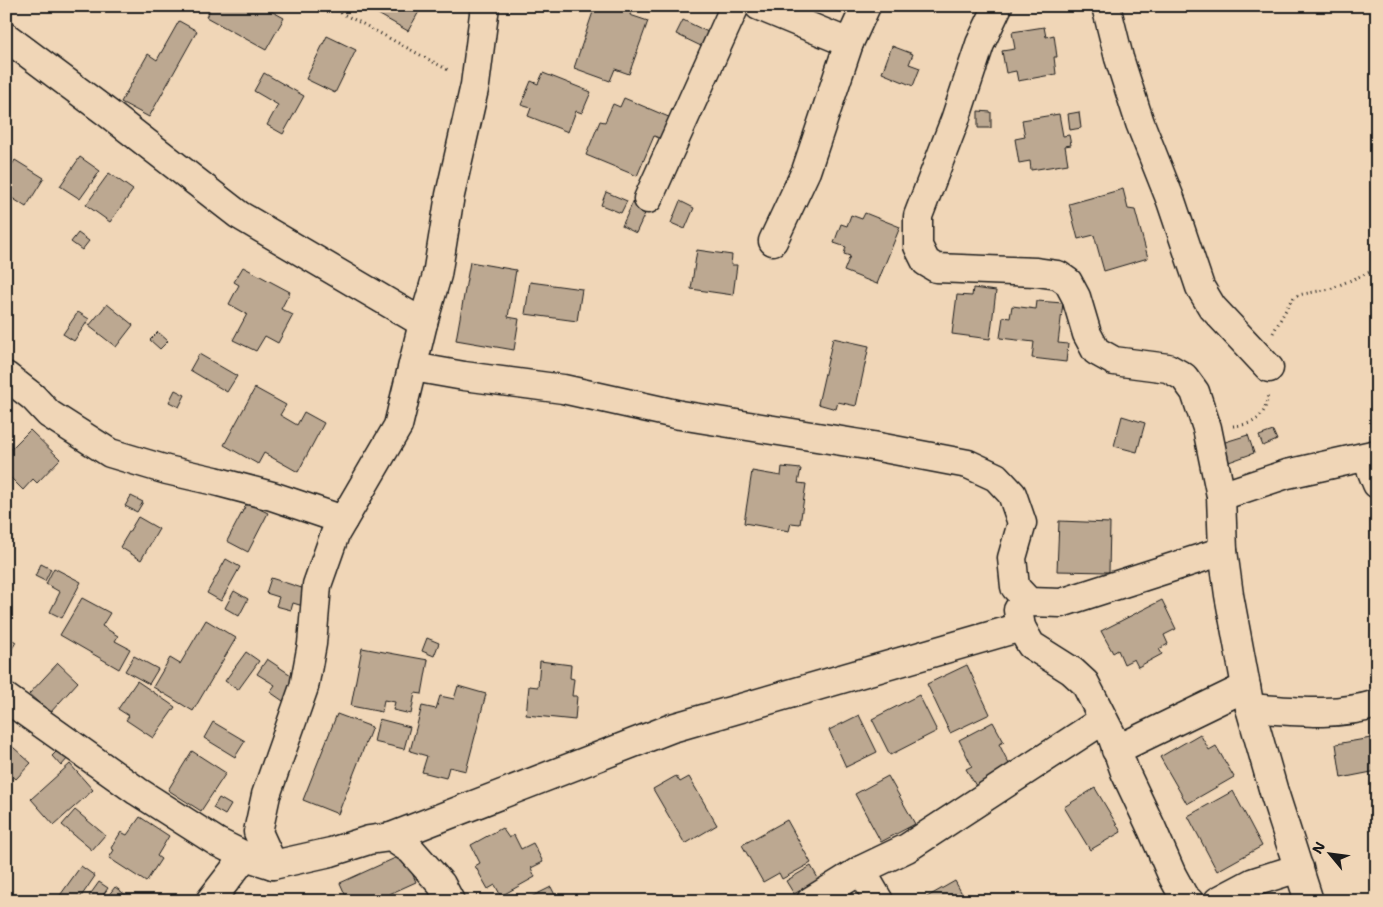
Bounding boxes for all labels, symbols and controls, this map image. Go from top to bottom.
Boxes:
north arrow [1306,830,1356,880]
text: N [1308,838,1329,857]

